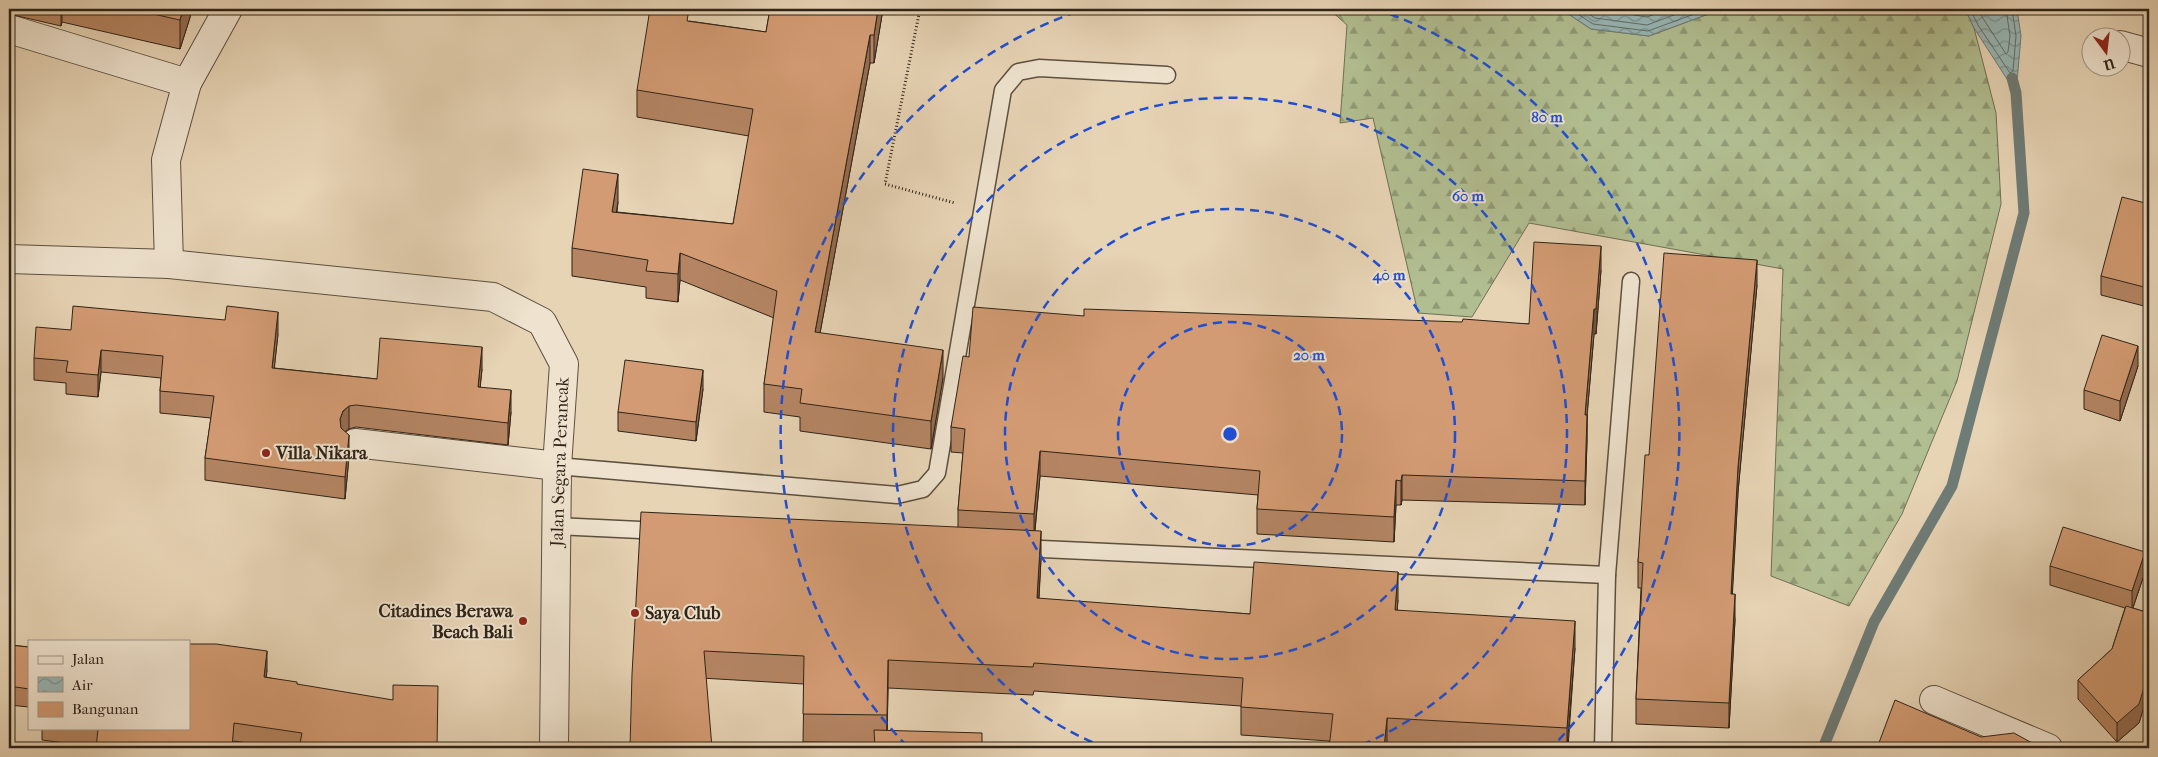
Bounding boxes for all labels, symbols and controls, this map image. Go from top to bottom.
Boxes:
north arrow [2080,28,2130,78]
text: U [2102,54,2118,74]
text: 80 m [1531,108,1563,126]
text: 60 m [1452,187,1485,205]
text: 40 m [1372,266,1406,284]
text: 20 m [1293,346,1325,364]
street label: Jalan Segara Perancak [546,376,573,549]
centre of rings [1221,425,1239,443]
place label: Villa Nikara [275,443,368,464]
marker: Villa Nikara [260,447,272,459]
place label: Citadines Berawa Beach Bali [378,601,514,643]
place label: Saya Club [645,603,721,624]
marker: Saya Club [629,607,641,619]
marker: Citadines Berawa Beach Bali [517,615,529,627]
legend [28,640,190,730]
text: Jalan [71,650,104,668]
text: Air [71,676,93,694]
text: Bangunan [72,700,139,718]

